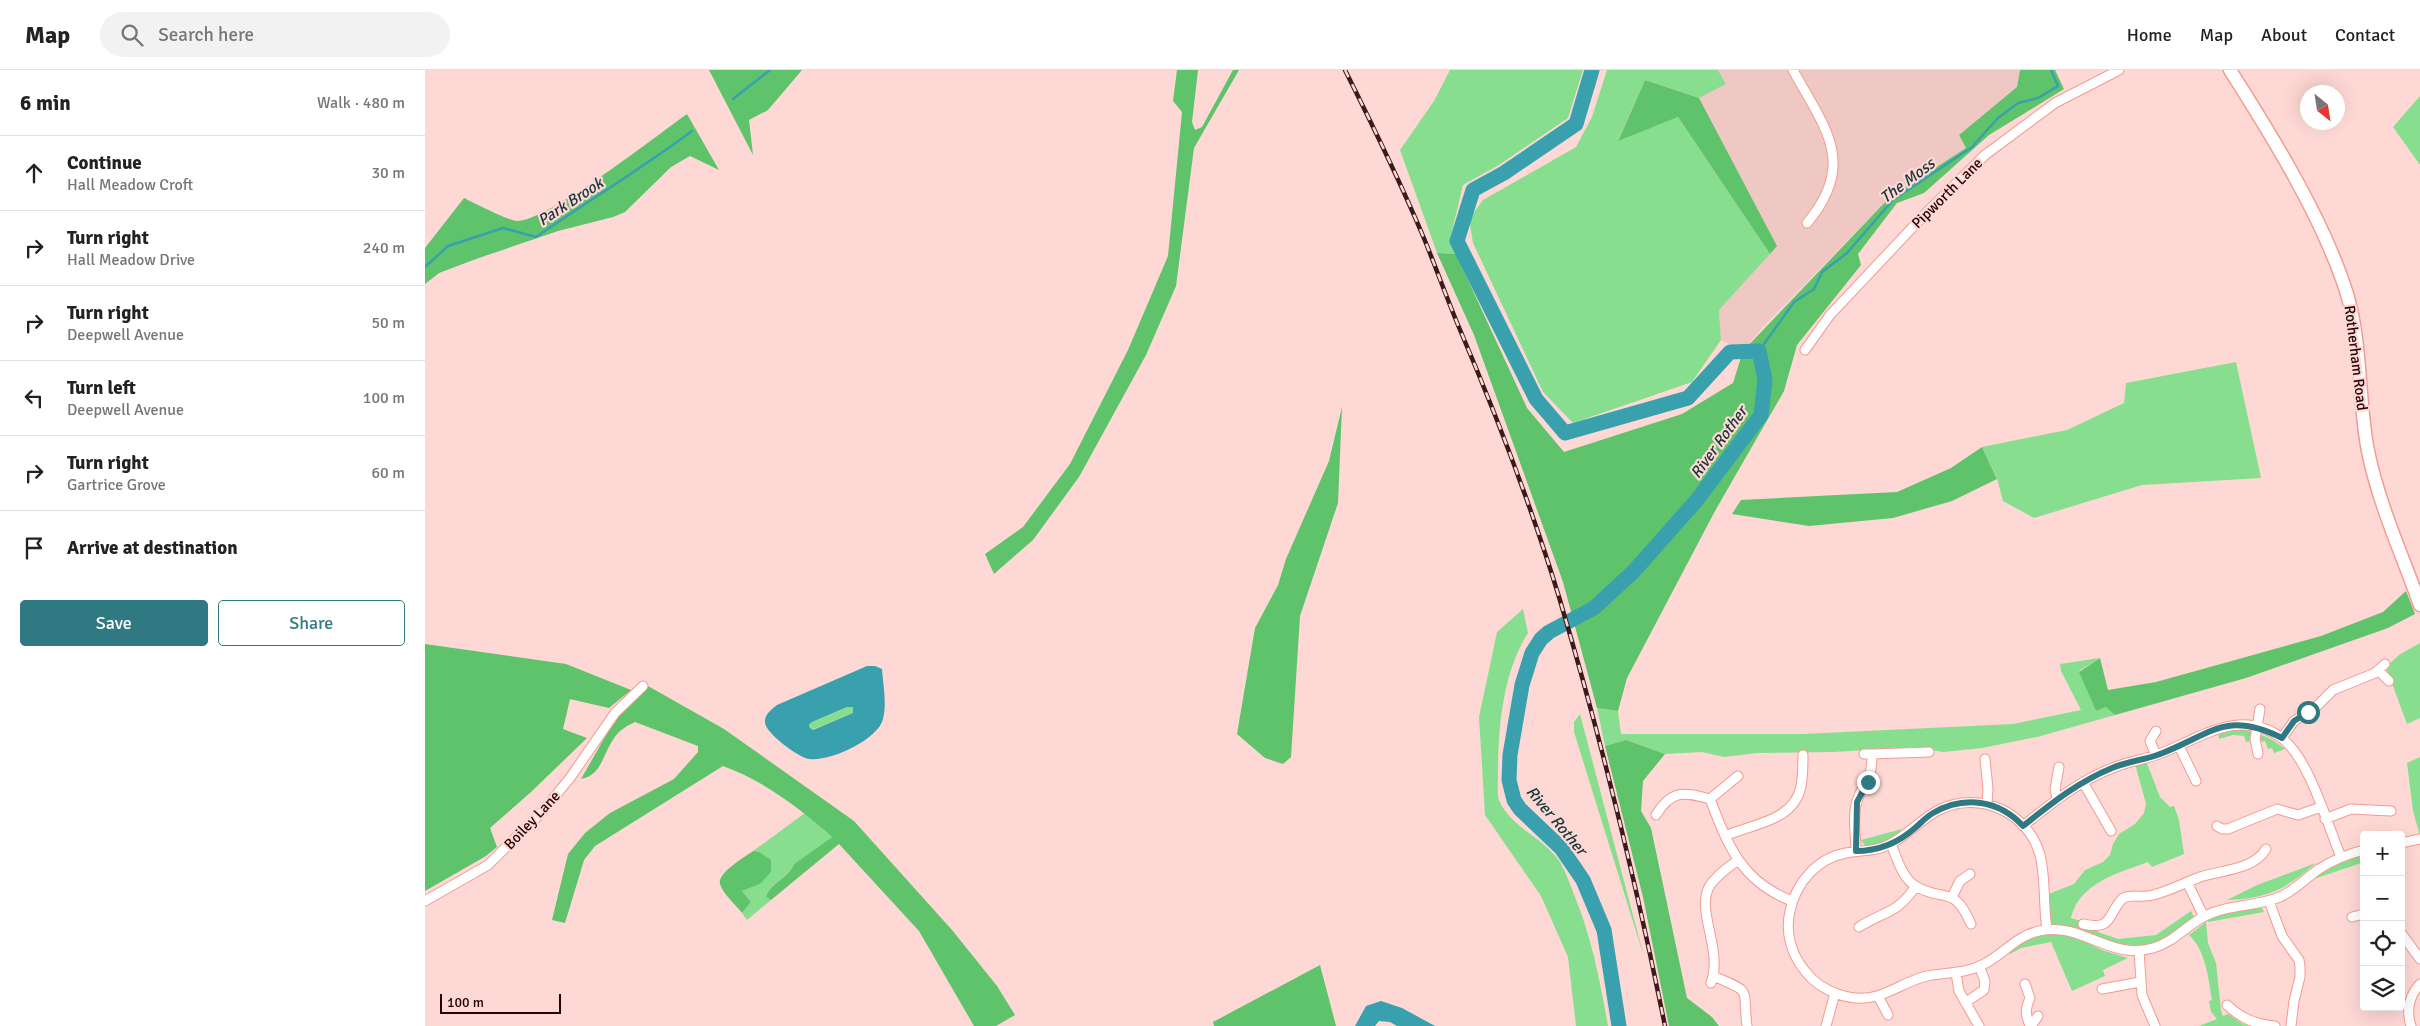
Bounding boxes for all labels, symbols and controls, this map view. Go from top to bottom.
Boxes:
search box [100,12,450,57]
text: Map [25,20,70,50]
icon: search [118,21,146,49]
text: Search here [158,23,254,47]
text: Home [2127,24,2172,46]
text: Map [2200,24,2233,46]
text: About [2261,24,2307,46]
text: Contact [2335,24,2395,46]
north arrow [2300,85,2345,130]
text: 6 min [20,90,71,116]
text: Walk · 480 m [317,93,405,113]
text: Continue [67,151,142,175]
water label: The Moss [1876,153,1941,208]
street label: Pipworth Lane [1908,154,1986,232]
icon: ahead [20,159,48,187]
text: 30 m [371,163,405,183]
water label: Park Brook [534,172,609,230]
text: Hall Meadow Croft [67,175,193,195]
text: Turn right [67,226,149,250]
icon: right [20,234,48,262]
text: 240 m [363,238,405,258]
text: Hall Meadow Drive [67,250,195,270]
text: Turn right [67,301,149,325]
street label: Rotherham Road [2341,304,2371,412]
icon: right [20,309,48,337]
text: 50 m [371,313,405,333]
text: Deepwell Avenue [67,325,184,345]
text: Turn left [67,376,136,400]
icon: left [20,384,48,412]
text: 100 m [363,388,405,408]
text: Deepwell Avenue [67,400,184,420]
water label: River Rother [1686,401,1753,482]
text: Turn right [67,451,149,475]
icon: right [20,459,48,487]
text: 60 m [371,463,405,483]
text: Gartrice Grove [67,475,166,495]
icon: arrive [20,534,48,562]
text: Arrive at destination [67,536,238,560]
button: Save [20,600,208,646]
button: Share [218,600,405,646]
route start [2297,701,2320,724]
route end [1857,771,1880,794]
water label: River Rother [1522,782,1592,861]
street label: Boiley Lane [500,787,564,853]
map controls [2360,831,2405,1011]
button: + [2360,831,2405,876]
button: − [2360,876,2405,921]
button: locate [2360,921,2405,966]
button: layers [2360,966,2405,1011]
scale bar [440,991,561,1014]
text: 100 m [447,994,484,1011]

